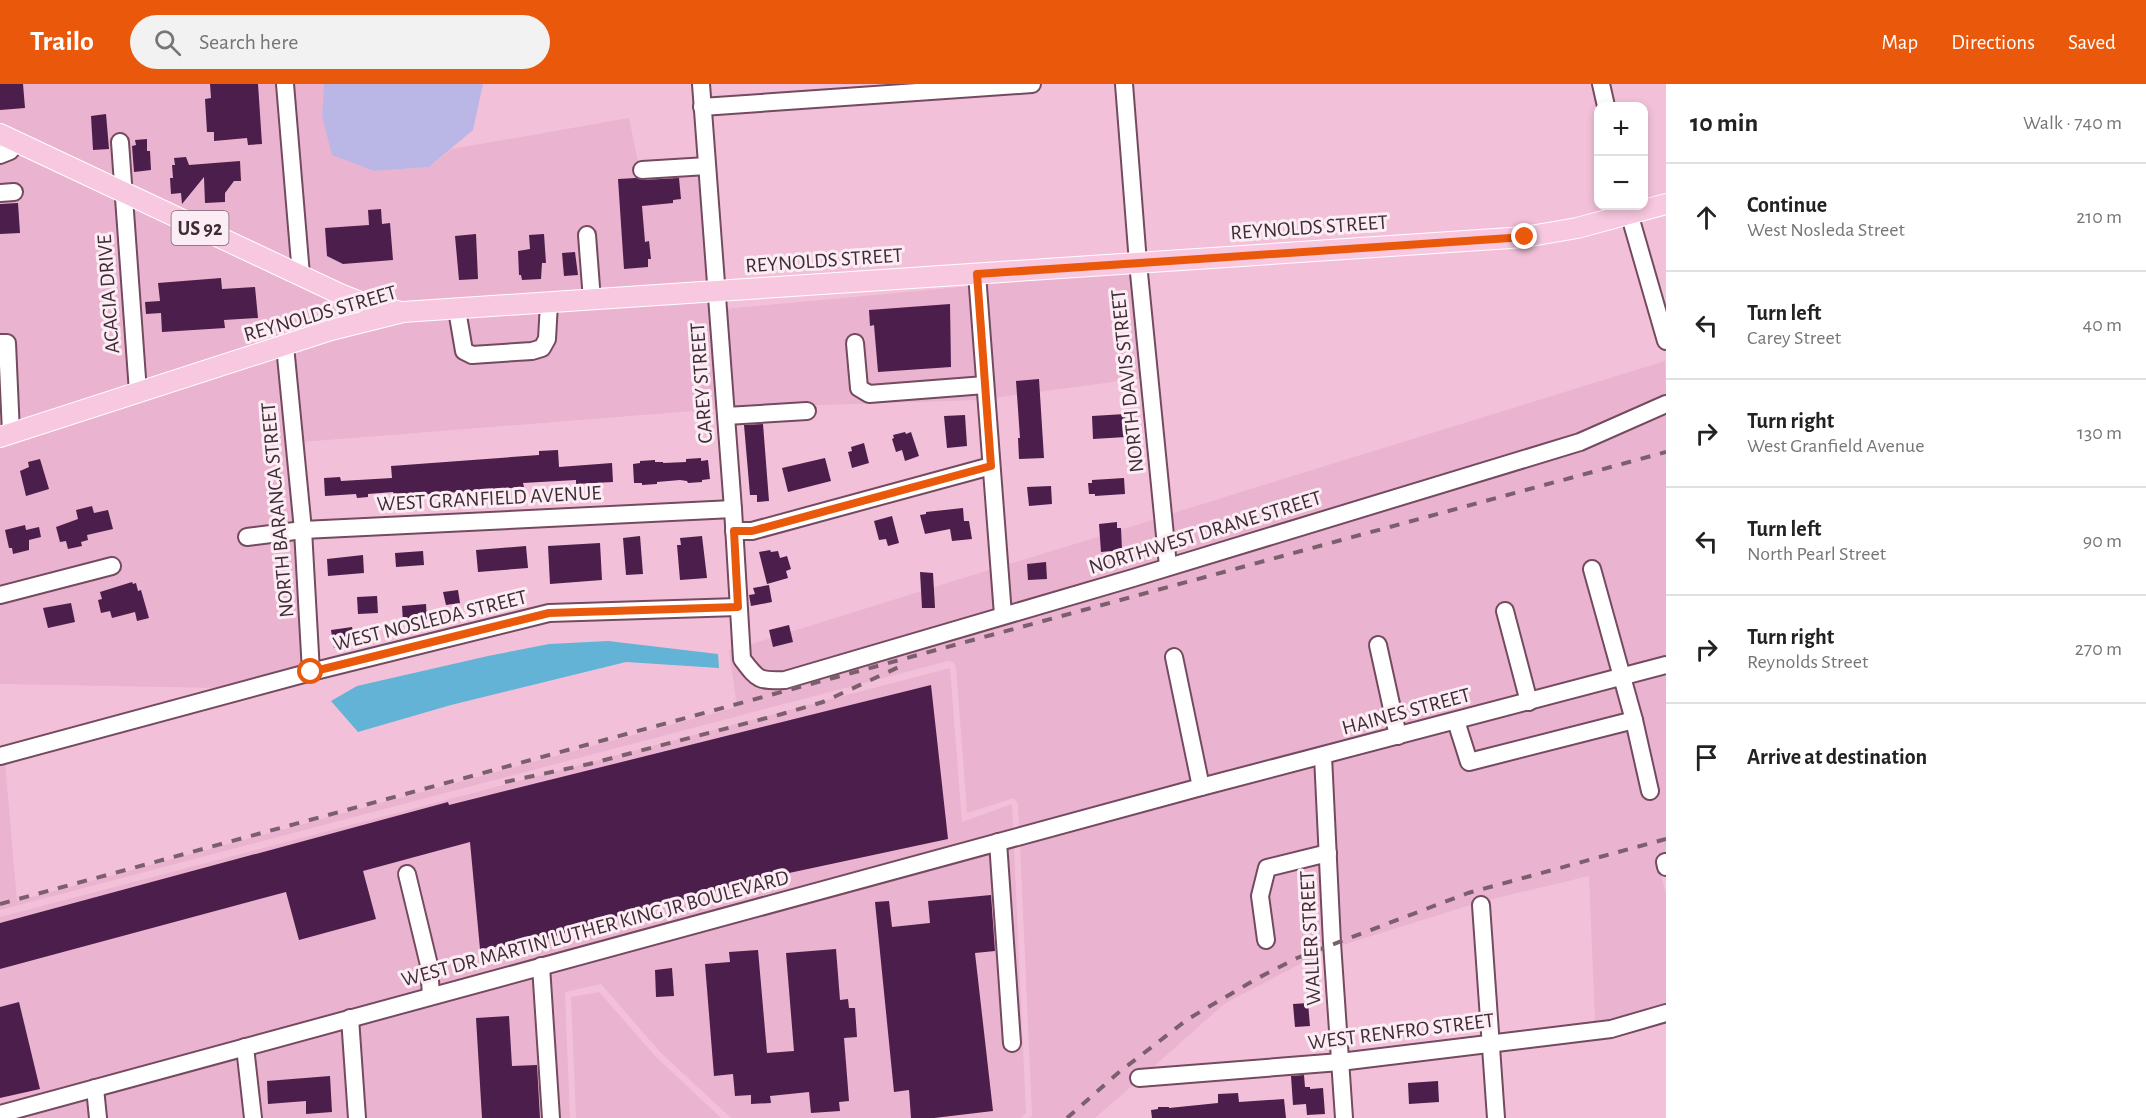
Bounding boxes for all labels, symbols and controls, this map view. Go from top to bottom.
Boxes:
search box [130,15,550,69]
icon: search [151,26,184,59]
text: Trailo [30,28,94,56]
text: Search here [199,31,298,53]
text: Map [1882,32,1918,53]
text: Directions [1951,32,2035,53]
text: Saved [2068,32,2116,53]
map controls [1594,102,1648,210]
button: + [1594,102,1648,156]
text: 10 min [1690,110,1758,136]
text: Walk · 740 m [2023,113,2122,133]
button: − [1594,156,1648,210]
text: Continue [1747,194,1827,216]
icon: ahead [1690,201,1723,234]
text: 210 m [2076,207,2122,227]
road number: US 92 [172,211,228,245]
street label: REYNOLDS STREET [1230,212,1389,243]
text: West Nosleda Street [1747,220,1905,240]
route end [1511,223,1537,249]
street label: ACACIA DRIVE [94,234,123,354]
street label: REYNOLDS STREET [745,245,904,276]
street label: REYNOLDS STREET [241,282,399,345]
street label: NORTH DAVIS STREET [1107,288,1148,474]
text: Turn left [1747,302,1821,324]
icon: left [1690,309,1723,342]
text: 40 m [2083,315,2122,335]
street label: CAREY STREET [687,322,716,444]
text: Carey Street [1747,328,1841,348]
street label: NORTH BARANCA STREET [258,401,297,619]
text: Turn right [1747,410,1834,432]
icon: right [1690,417,1723,450]
text: 130 m [2077,423,2122,443]
text: West Granfield Avenue [1747,436,1925,456]
street label: WEST GRANFIELD AVENUE [376,482,602,515]
street label: NORTHWEST DRANE STREET [1086,487,1324,578]
text: Turn left [1747,518,1821,540]
icon: left [1690,525,1723,558]
text: 90 m [2083,531,2122,551]
text: North Pearl Street [1747,544,1886,564]
street label: WEST NOSLEDA STREET [331,586,529,655]
text: Turn right [1747,626,1834,648]
icon: right [1690,633,1723,666]
text: 270 m [2075,639,2122,659]
text: Reynolds Street [1747,652,1868,672]
route start [297,658,323,684]
street label: HAINES STREET [1340,684,1473,739]
icon: arrive [1690,741,1723,774]
text: Arrive at destination [1747,746,1927,768]
street label: WEST DR MARTIN LUTHER KING JR BOULEVARD [399,867,791,990]
street label: WALLER STREET [1296,870,1325,1006]
street label: WEST RENFRO STREET [1307,1010,1496,1053]

